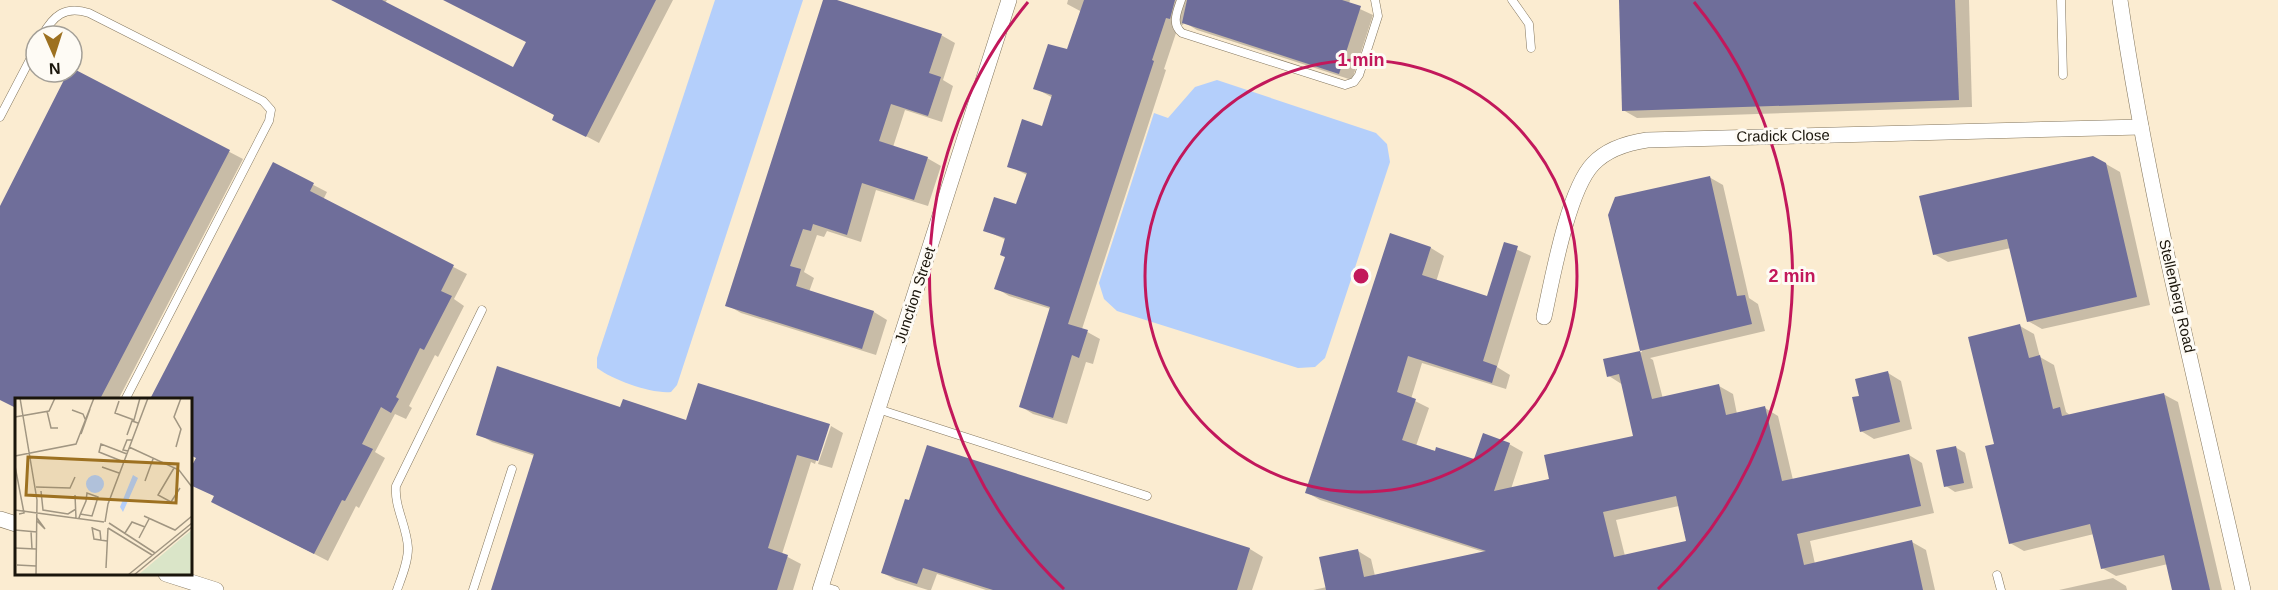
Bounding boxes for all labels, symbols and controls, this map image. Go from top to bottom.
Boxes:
north arrow [24,24,84,84]
text: 1 min [1337,50,1385,70]
text: N [49,60,61,77]
street label: Cradick Close [1736,126,1830,145]
street label: Stellenberg Road [2156,238,2199,354]
street label: Junction Street [891,244,938,345]
centre of rings [1351,266,1371,286]
text: 2 min [1768,266,1816,286]
inset map [15,398,192,575]

